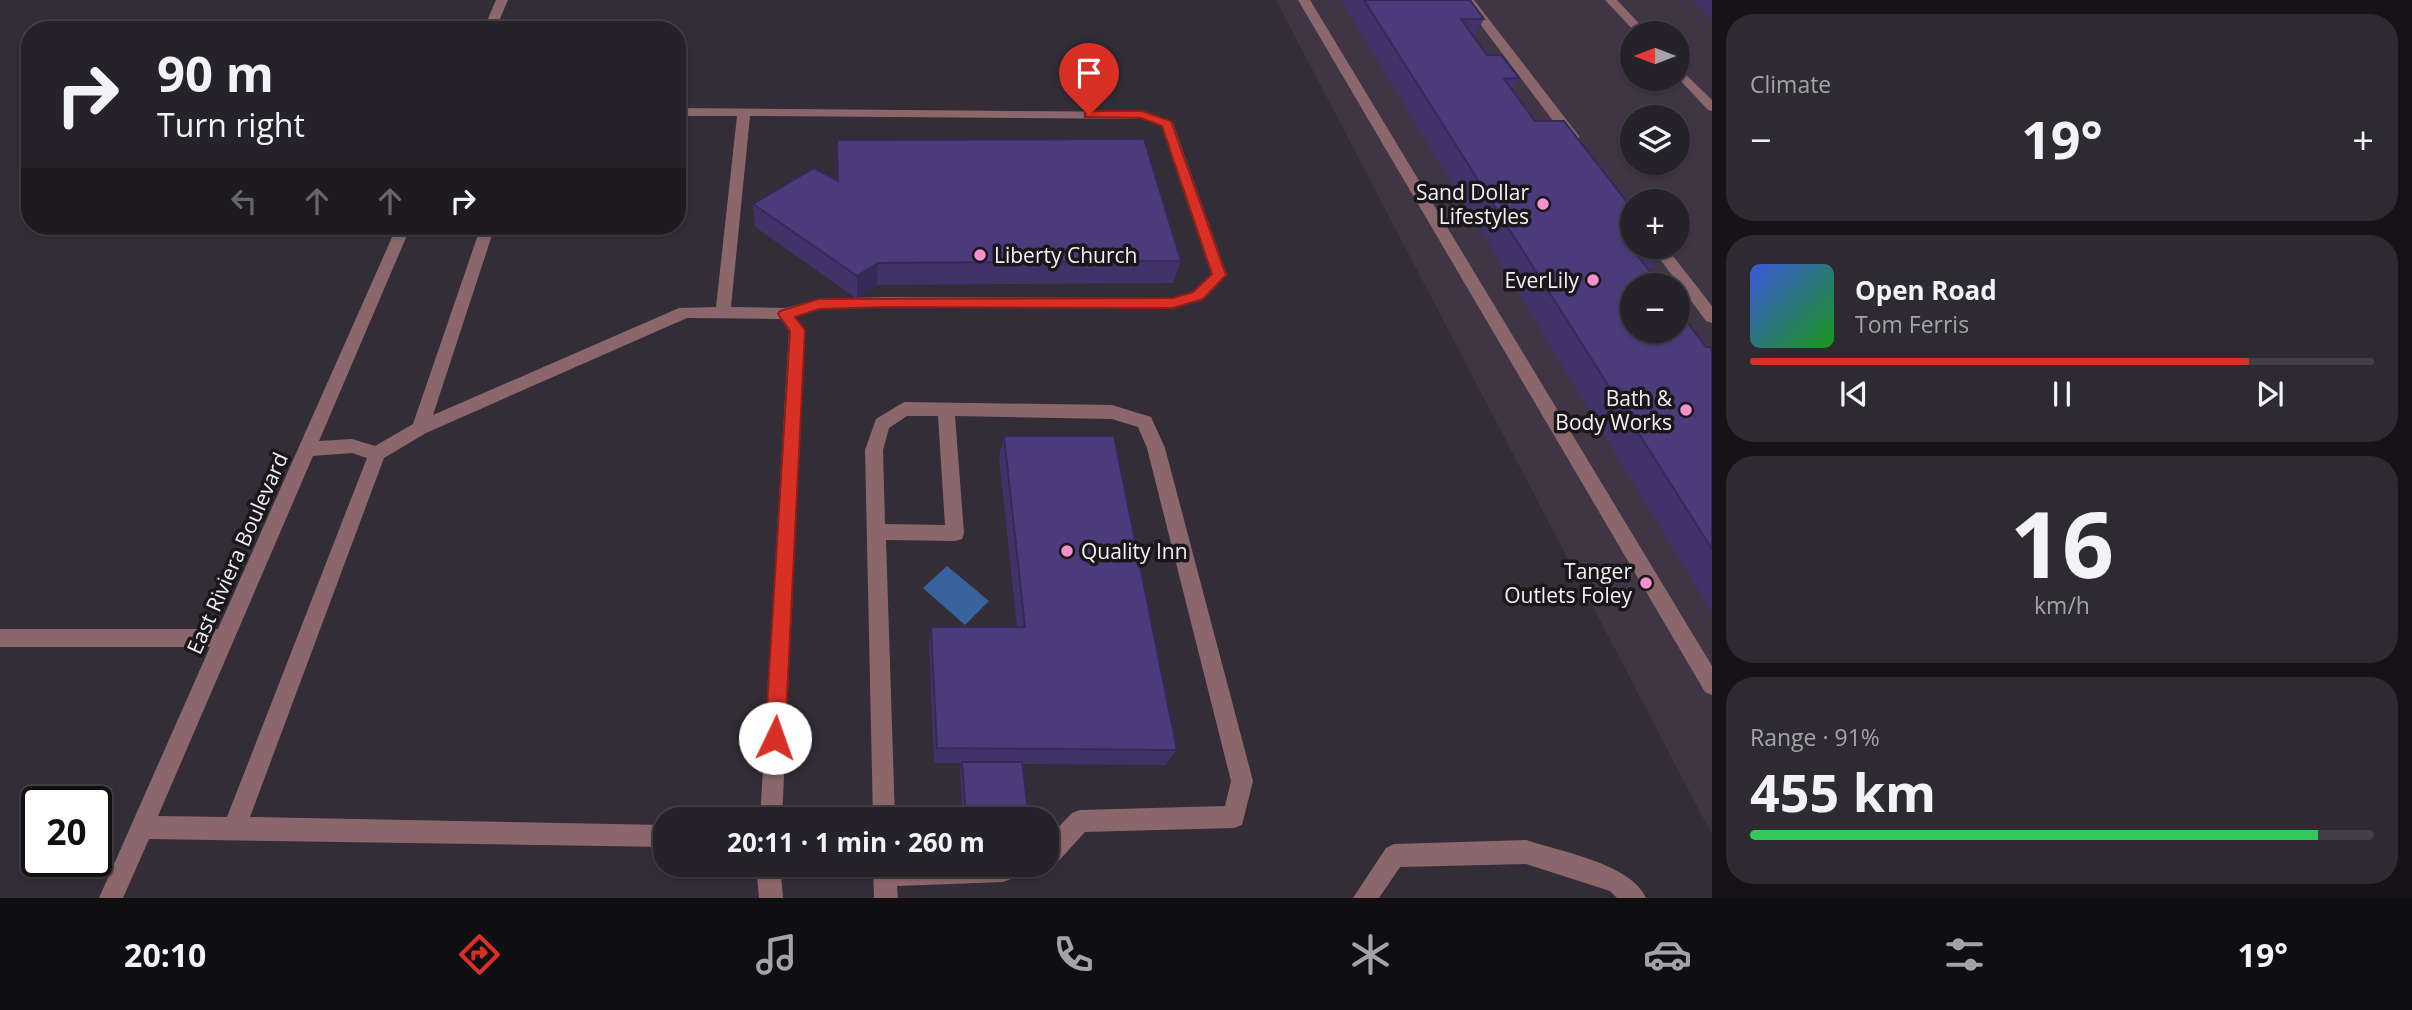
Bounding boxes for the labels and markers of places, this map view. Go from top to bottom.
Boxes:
pin [1059,43,1119,115]
place label: Sand Dollar Lifestyles [1416,178,1529,230]
marker: Sand Dollar Lifestyles [1535,196,1551,212]
place label: Liberty Church [994,241,1137,269]
marker: Liberty Church [972,247,988,263]
place label: EverLily [1504,266,1579,294]
marker: EverLily [1585,272,1601,288]
place label: Bath & Body Works [1555,384,1673,436]
marker: Bath & Body Works [1678,402,1694,418]
place label: Quality Inn [1081,537,1188,565]
marker: Quality Inn [1059,543,1075,559]
place label: Tanger Outlets Foley [1504,557,1632,609]
marker: Tanger Outlets Foley [1638,575,1654,591]

